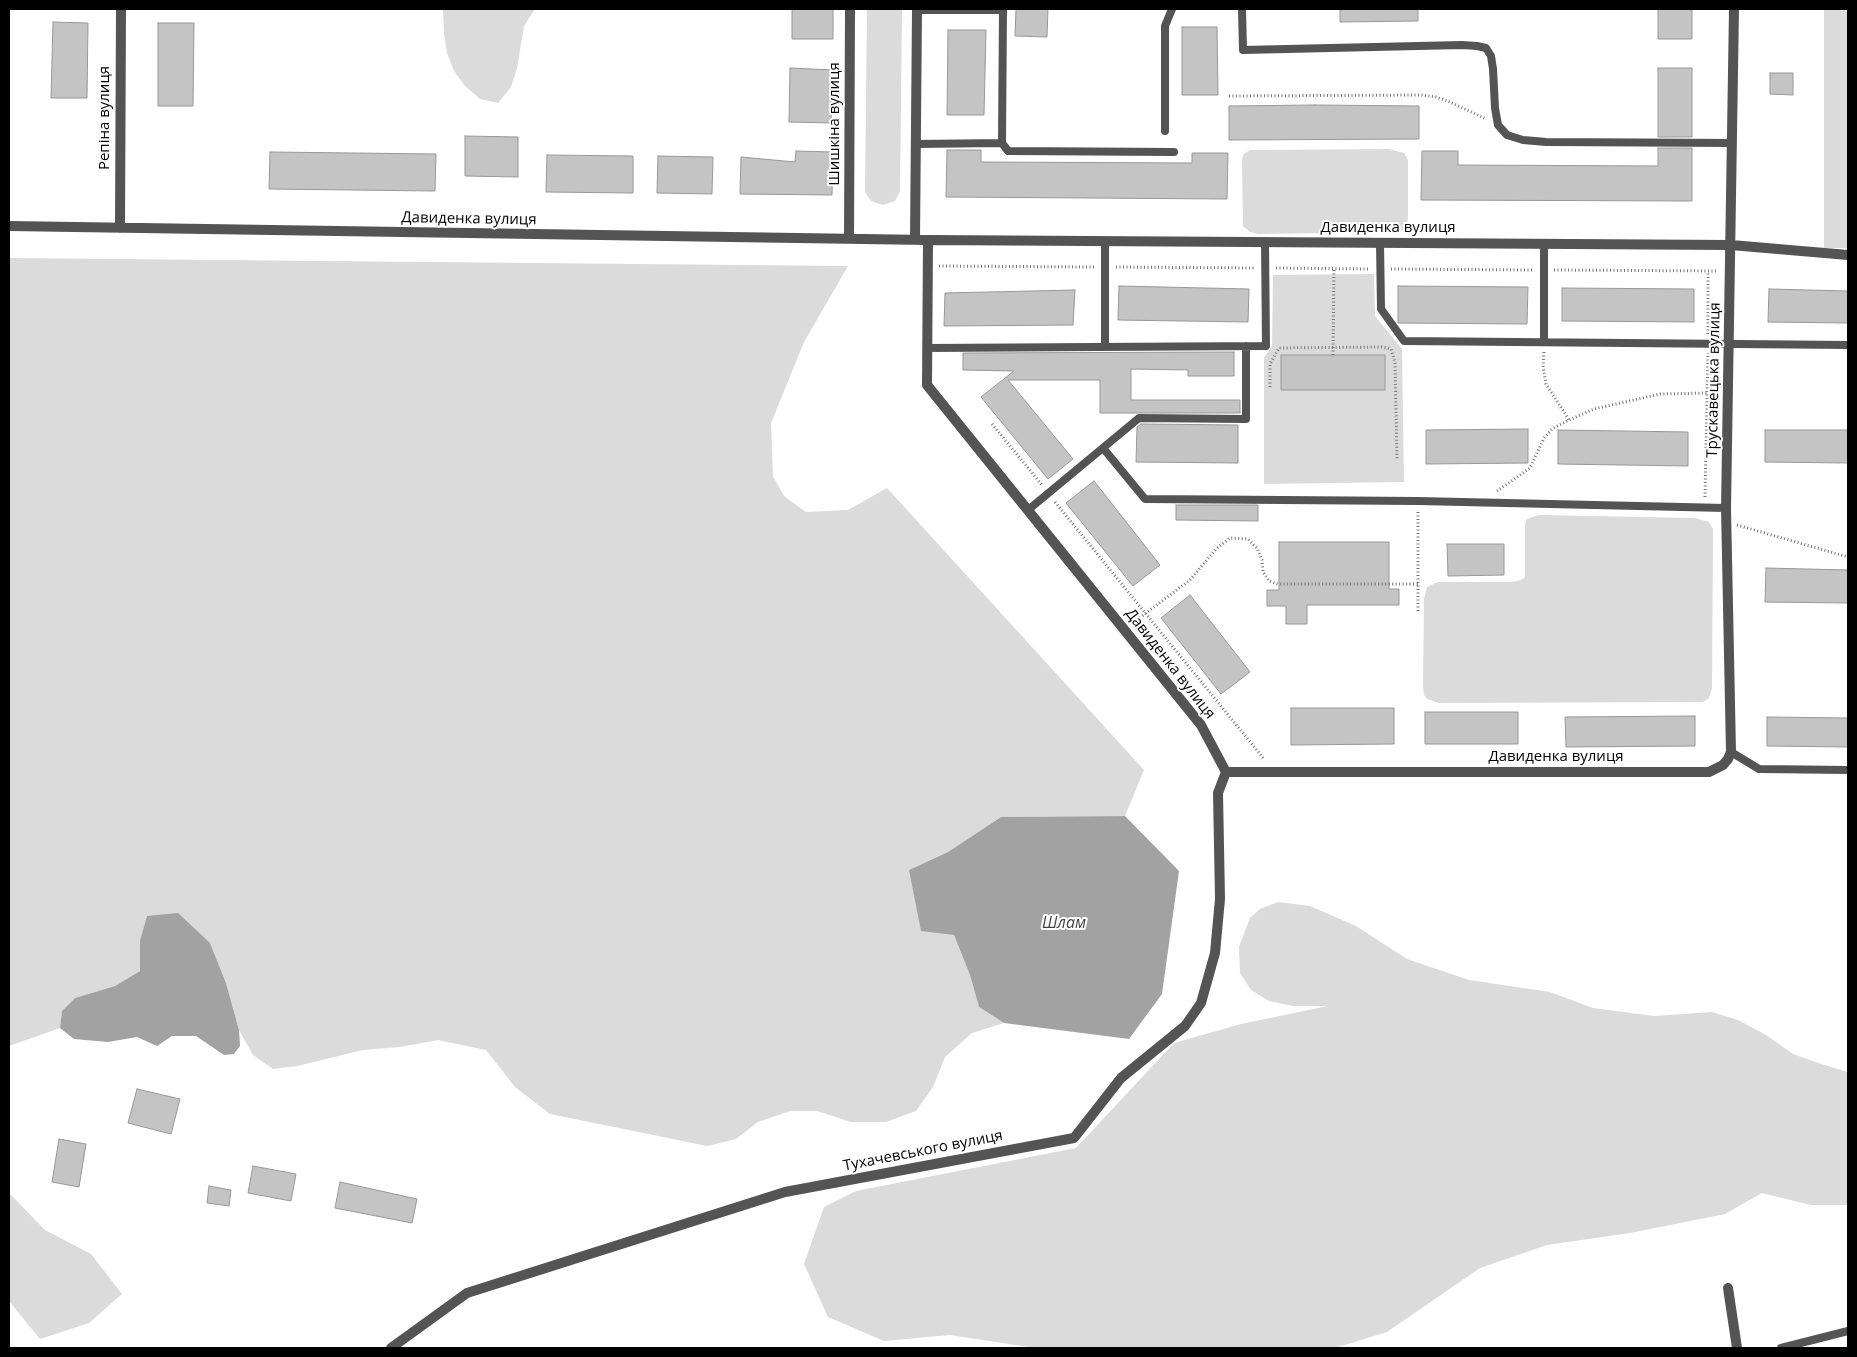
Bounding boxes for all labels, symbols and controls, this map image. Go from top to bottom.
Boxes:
street label: Шишкiна вулиця [826,62,844,186]
street label: Репiна вулиця [96,66,114,170]
street label: Давиденка вулиця [401,209,537,229]
street label: Давиденка вулиця [1320,219,1456,237]
street label: Трускавецька вулиця [1704,302,1724,458]
street label: Давиденка вулиця [1121,605,1219,723]
street label: Давиденка вулиця [1488,748,1624,766]
water label: Шлам [1042,913,1086,933]
street label: Тухачевського вулиця [842,1127,1004,1175]

